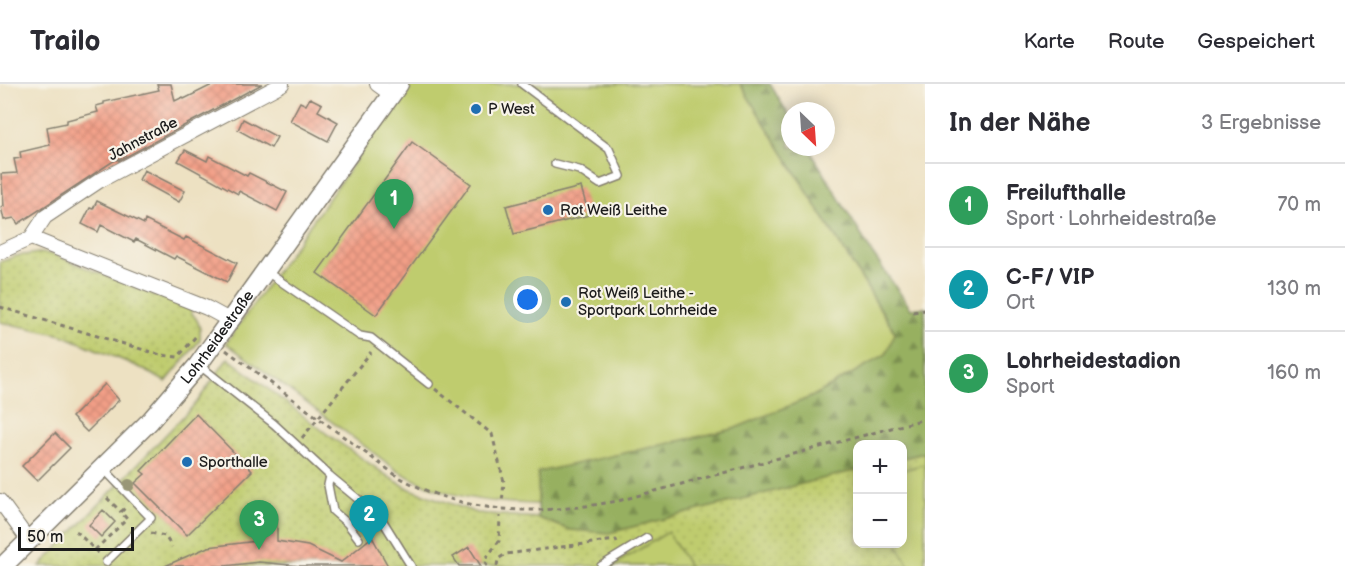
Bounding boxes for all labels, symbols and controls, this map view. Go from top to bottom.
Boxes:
text: Trailo [30,25,101,58]
text: Karte [1023,29,1075,54]
text: Route [1108,29,1164,54]
text: Gespeichert [1197,29,1315,54]
place label: P West [488,100,535,119]
marker: P West [469,102,483,116]
north arrow [781,102,835,156]
text: In der Nähe [949,108,1091,139]
text: 3 Ergebnisse [1201,111,1321,135]
street label: Jahnstraße [105,113,181,165]
pin: 1 [374,180,414,229]
text: Freilufthalle [1006,180,1126,207]
text: 1 [964,193,973,217]
text: 70 m [1277,193,1321,217]
place label: Rot Weiß Leithe [560,201,667,220]
marker: Rot Weiß Leithe [541,203,555,217]
text: Sport · Lohrheidestraße [1006,207,1216,231]
text: C-F/ VIP [1006,264,1094,291]
text: 2 [963,277,974,301]
text: 130 m [1267,277,1321,301]
place label: Rot Weiß Leithe - Sportpark Lohrheide [578,284,717,320]
your location [513,285,542,314]
street label: Lohrheidestraße [176,287,258,388]
text: Ort [1006,291,1035,315]
marker: Rot Weiß Leithe - Sportpark Lohrheide [559,295,573,309]
text: Lohrheidestadion [1006,348,1181,375]
text: 3 [963,361,974,385]
text: 160 m [1267,361,1321,385]
text: Sport [1006,375,1055,399]
map controls [853,440,907,548]
button: + [853,440,907,494]
place label: Sporthalle [199,453,268,472]
marker: Sporthalle [180,455,194,469]
button: − [853,494,907,548]
pin: 2 [350,496,388,545]
pin: 3 [240,500,278,550]
scale bar [18,524,134,552]
text: 50 m [27,528,63,547]

